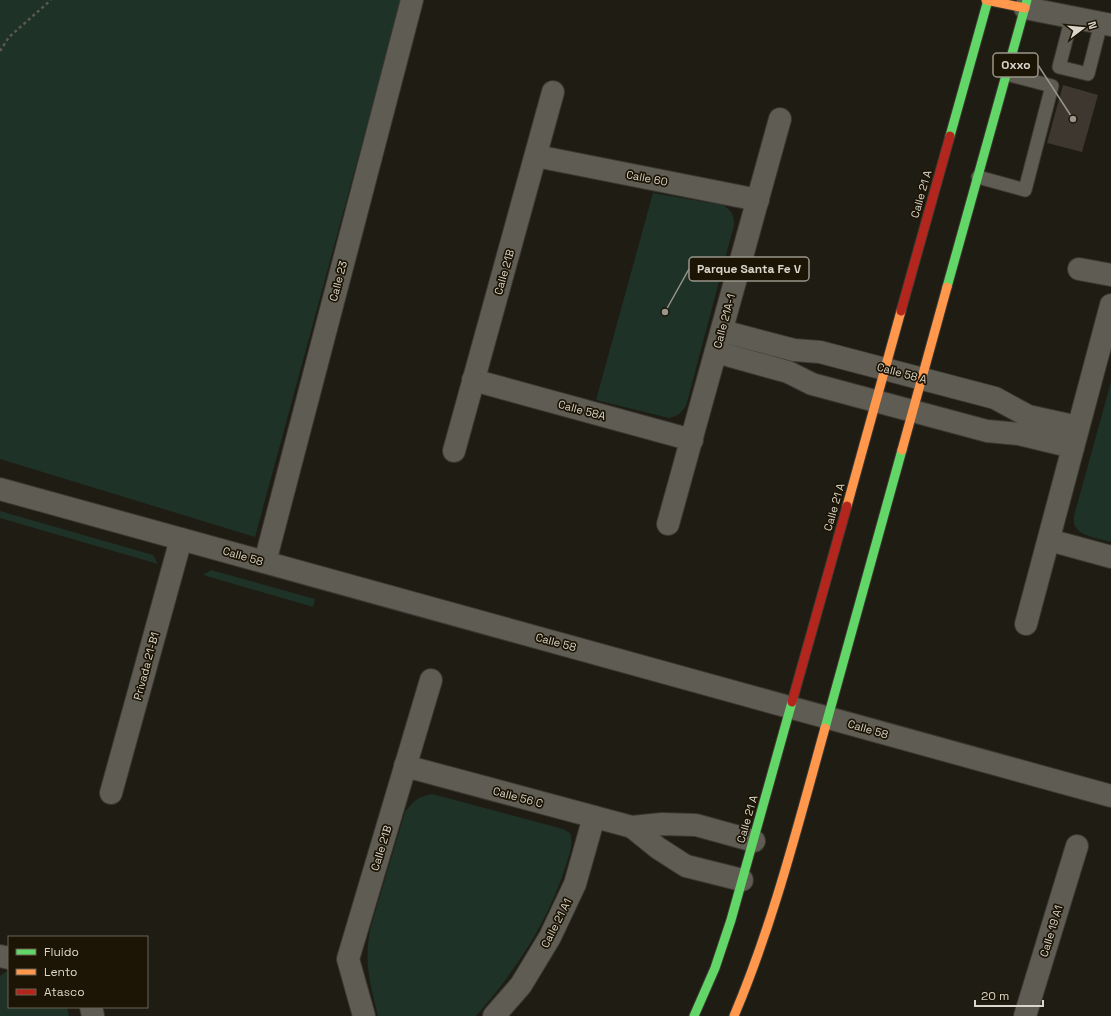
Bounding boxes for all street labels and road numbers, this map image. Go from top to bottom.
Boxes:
street label: Calle 60 [625,167,669,189]
street label: Calle 21 A [908,168,934,219]
street label: Calle 21B [491,248,517,296]
street label: Calle 23 [326,259,350,303]
street label: Calle 21A-1 [710,292,738,350]
street label: Calle 58 A [875,360,929,386]
street label: Calle 58A [557,397,607,423]
street label: Calle 21 A [821,481,847,532]
street label: Calle 58 [221,544,265,568]
street label: Calle 58 [534,630,578,654]
street label: Privada 21-B1 [130,631,162,701]
street label: Calle 58 [846,717,890,741]
street label: Calle 56 C [491,784,545,810]
street label: Calle 21 A [734,793,760,844]
street label: Calle 21B [367,824,395,872]
street label: Calle 21 A1 [538,896,574,950]
street label: Calle 19 A1 [1036,903,1066,959]

